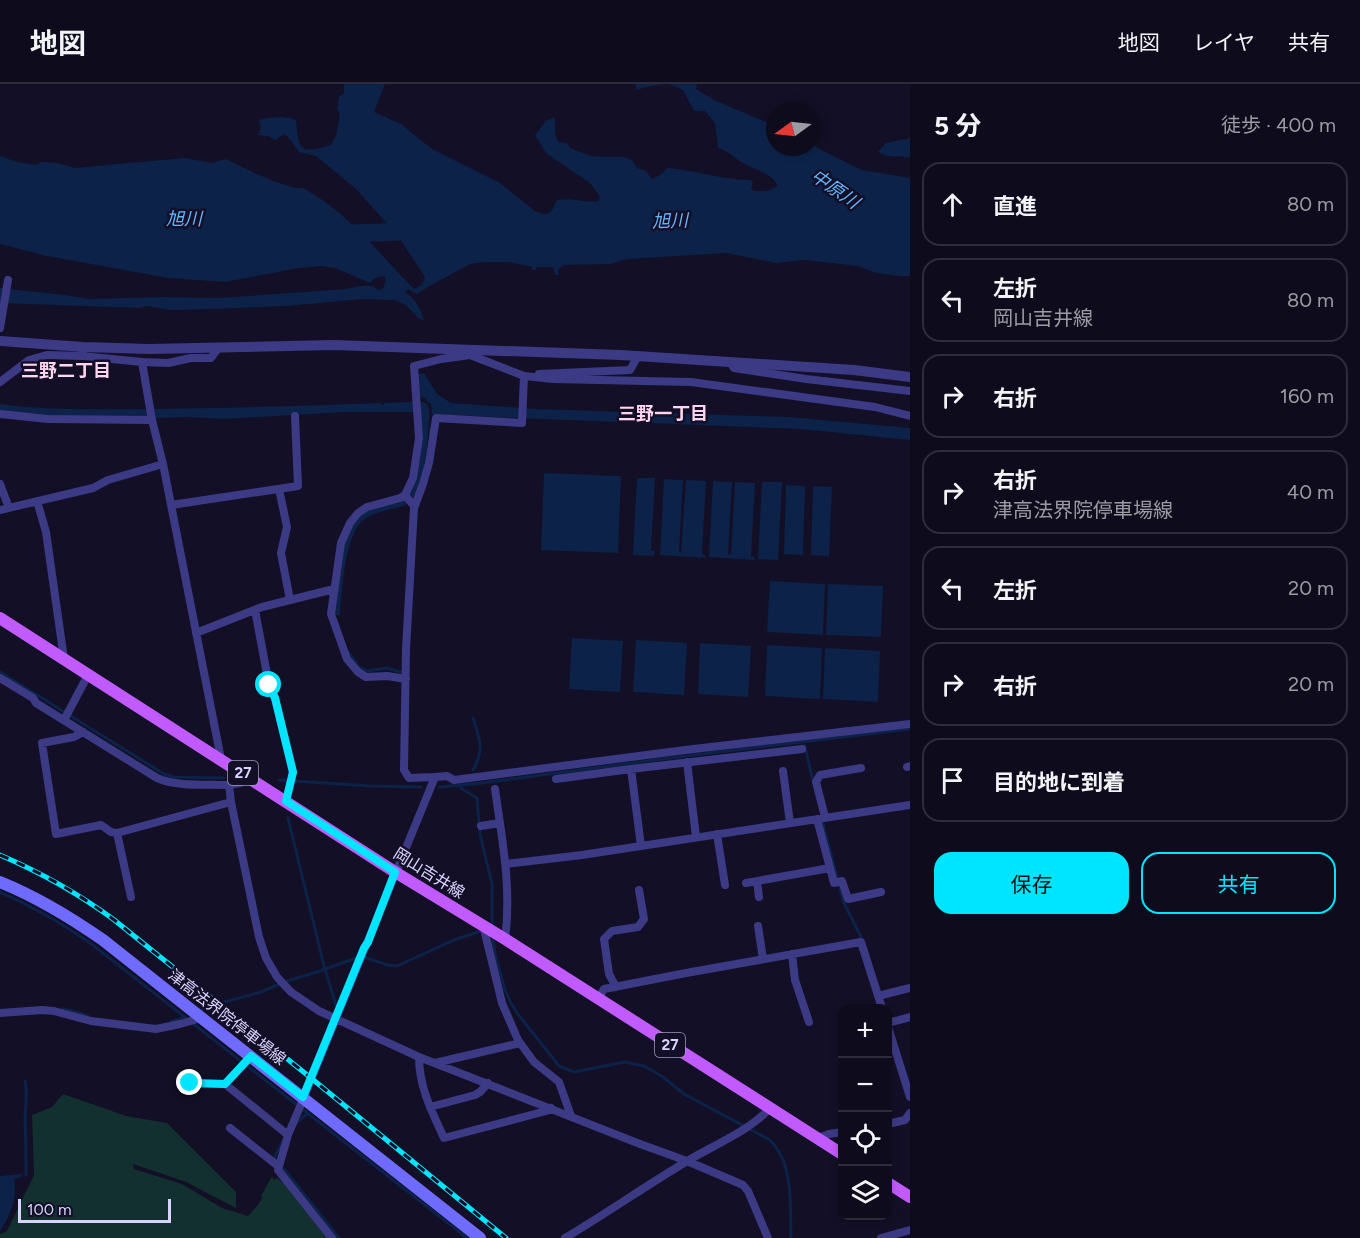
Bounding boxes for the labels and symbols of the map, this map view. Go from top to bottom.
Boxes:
north arrow [766,102,820,156]
water label: 中原川 [807,165,865,215]
water label: 旭川 [166,208,204,230]
water label: 旭川 [652,209,690,233]
district label: 三野二丁目 [21,360,111,382]
district label: 三野一丁目 [618,403,708,425]
route start [255,671,281,697]
road number: 27 [228,761,258,785]
street label: 岡山吉井線 [390,844,468,902]
street label: 津高法界院停車場線 [164,965,290,1069]
road number: 27 [655,1033,685,1057]
route end [176,1069,202,1095]
scale bar [18,1196,171,1224]

